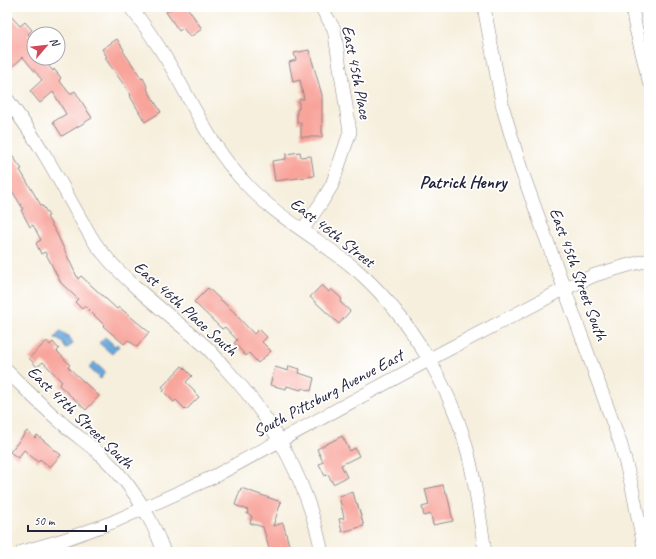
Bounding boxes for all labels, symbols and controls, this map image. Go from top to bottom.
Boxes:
street label: East 45th Place [337,24,376,122]
north arrow [26,26,66,66]
text: N [47,35,64,50]
district label: Patrick Henry [420,171,508,193]
street label: East 46th Street [286,193,381,273]
street label: East 45th Street South [545,205,613,344]
street label: East 46th Place South [129,256,242,361]
street label: South Pittsburg Avenue East [250,344,409,442]
street label: East 47th Street South [23,361,139,474]
scale bar [28,507,106,533]
text: 50 m [34,513,56,529]

